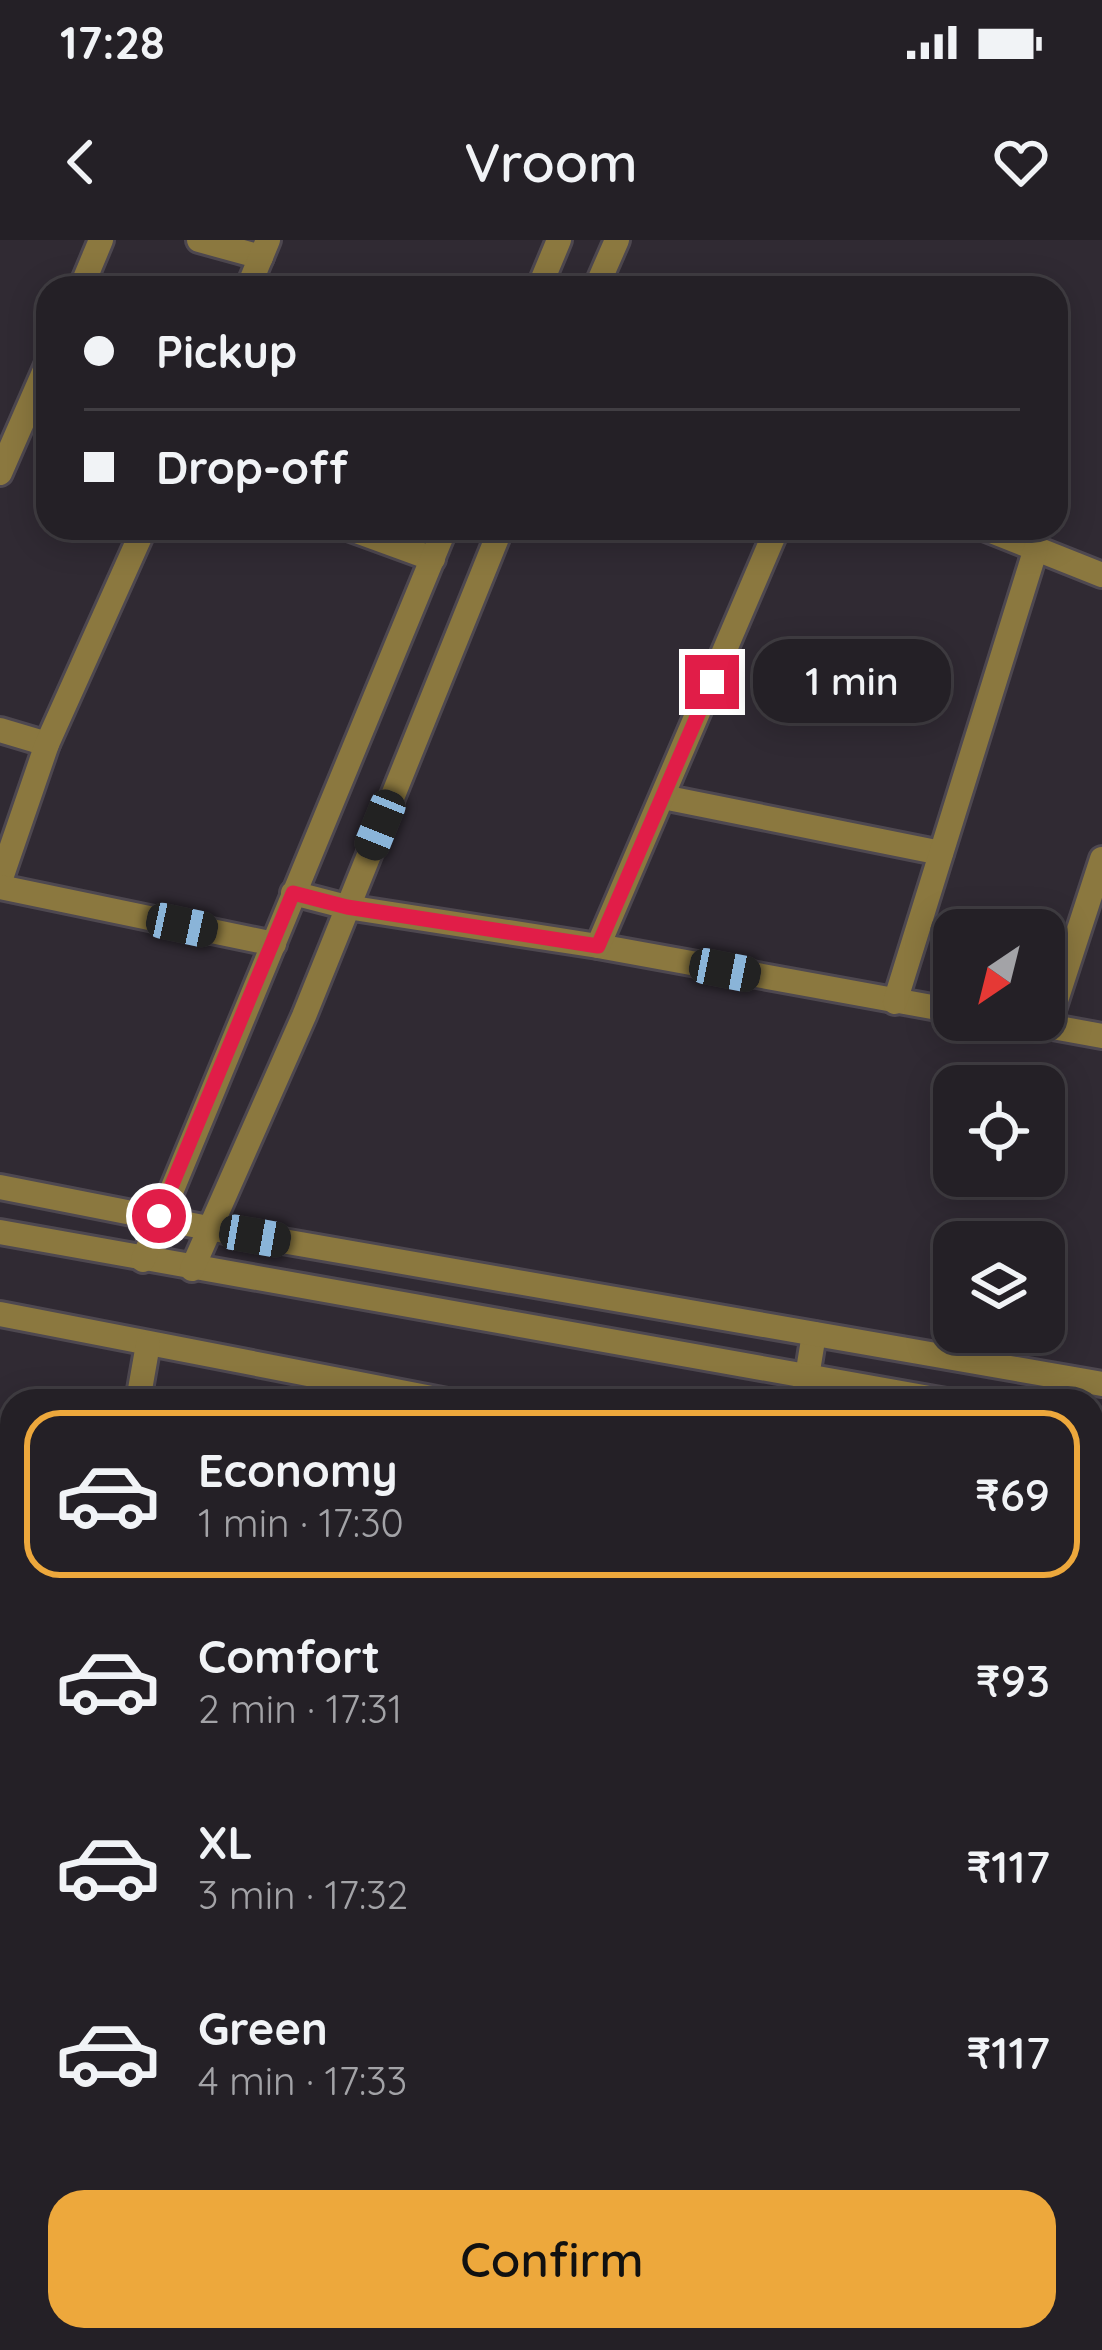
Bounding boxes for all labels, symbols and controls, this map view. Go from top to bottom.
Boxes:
text: 17:28 [60,14,165,70]
text: Vroom [464,128,638,196]
icon: back [48,129,114,195]
icon: heart [988,129,1054,195]
text: Pickup [156,323,297,379]
text: Drop-off [156,439,348,495]
callout: 1 min [754,640,952,724]
route end [685,655,739,709]
text: 1 min [805,656,899,705]
car [350,785,410,865]
car [143,900,221,950]
north arrow [933,909,1065,1041]
map controls [933,909,1065,1353]
car [686,945,764,995]
button: locate [933,1065,1065,1197]
route start [132,1189,186,1243]
car [216,1212,294,1260]
button: layers [933,1221,1065,1353]
icon: car [54,1440,162,1548]
text: Economy [198,1442,398,1498]
text: ₹69 [975,1466,1050,1522]
text: 1 min · 17:30 [198,1498,404,1547]
icon: car [54,1626,162,1734]
text: Comfort [198,1628,380,1684]
text: ₹93 [975,1652,1050,1708]
text: 2 min · 17:31 [198,1684,402,1733]
icon: car [54,1812,162,1920]
text: XL [198,1814,253,1870]
text: ₹117 [966,1838,1050,1894]
text: 3 min · 17:32 [198,1870,408,1919]
icon: car [54,1998,162,2106]
text: Green [198,2000,328,2056]
text: ₹117 [966,2024,1050,2080]
text: 4 min · 17:33 [198,2056,407,2105]
button: Confirm [48,2190,1056,2328]

